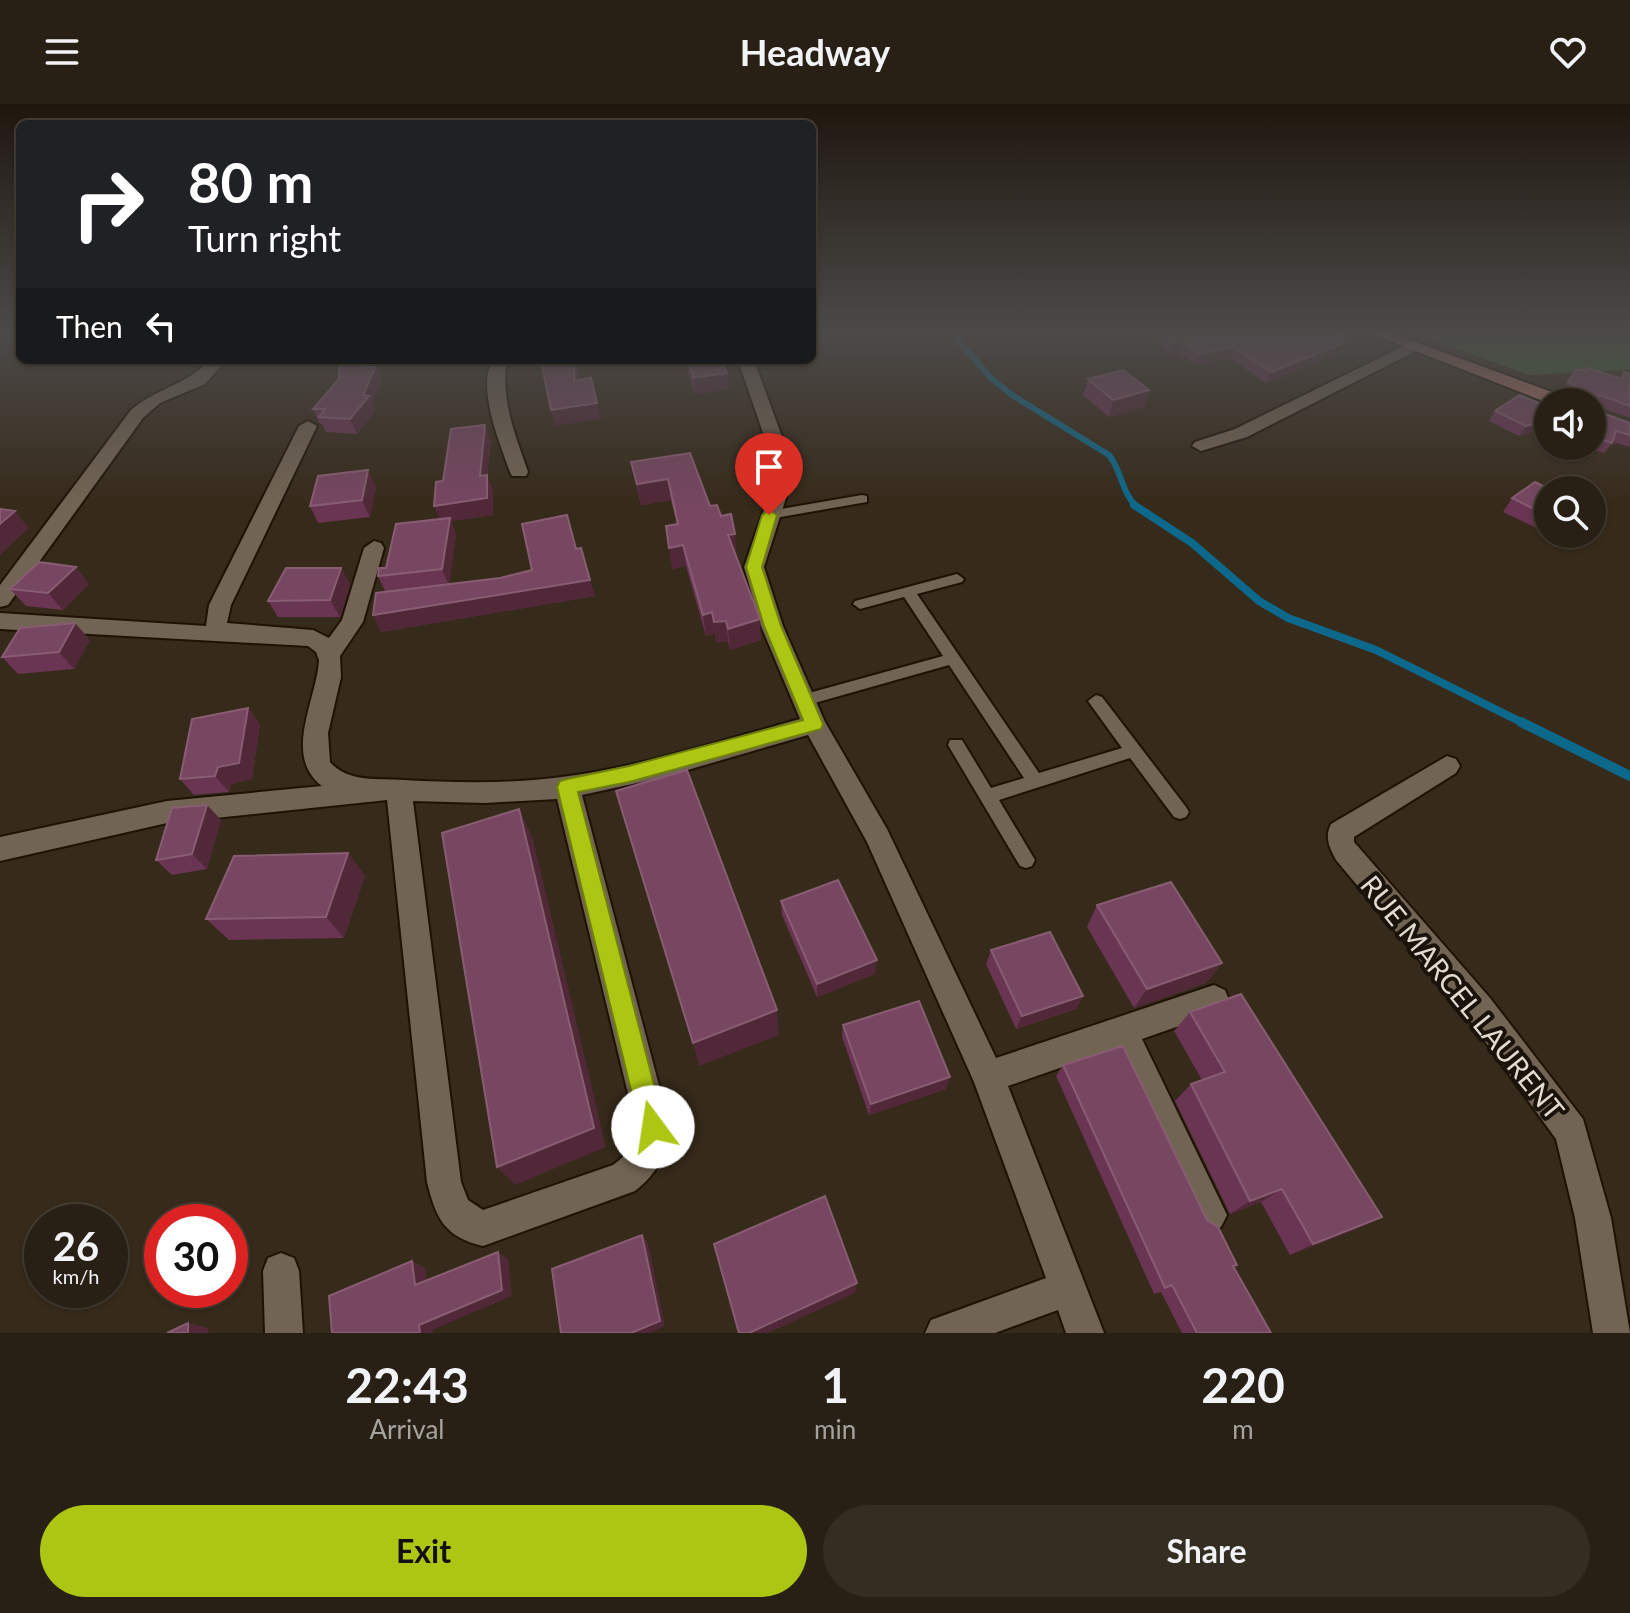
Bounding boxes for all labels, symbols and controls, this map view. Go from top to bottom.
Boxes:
icon: menu [40,30,84,74]
text: Headway [740,30,890,74]
icon: heart [1546,30,1590,74]
text: 80 m [188,148,313,215]
icon: right [56,152,160,256]
text: Turn right [188,216,341,260]
icon: left [139,304,183,348]
text: Then [56,308,123,344]
map controls [1534,388,1606,548]
button: sound [1534,388,1606,460]
pin [735,433,803,515]
icon: arrive [747,445,791,489]
button: search [1534,476,1606,548]
street label: RUE MARCEL LAURENT [1354,868,1572,1126]
position arrow [611,1085,695,1169]
speed limit sign: 30 [144,1204,248,1308]
text: 26 [53,1222,99,1270]
text: km/h [53,1264,99,1288]
text: 22:43 [345,1356,469,1413]
text: 1 [821,1356,849,1413]
text: 220 [1201,1356,1285,1413]
text: Arrival [370,1413,444,1445]
text: min [814,1413,856,1445]
text: m [1232,1413,1254,1445]
button: Exit [40,1505,807,1597]
button: Share [823,1505,1590,1597]

